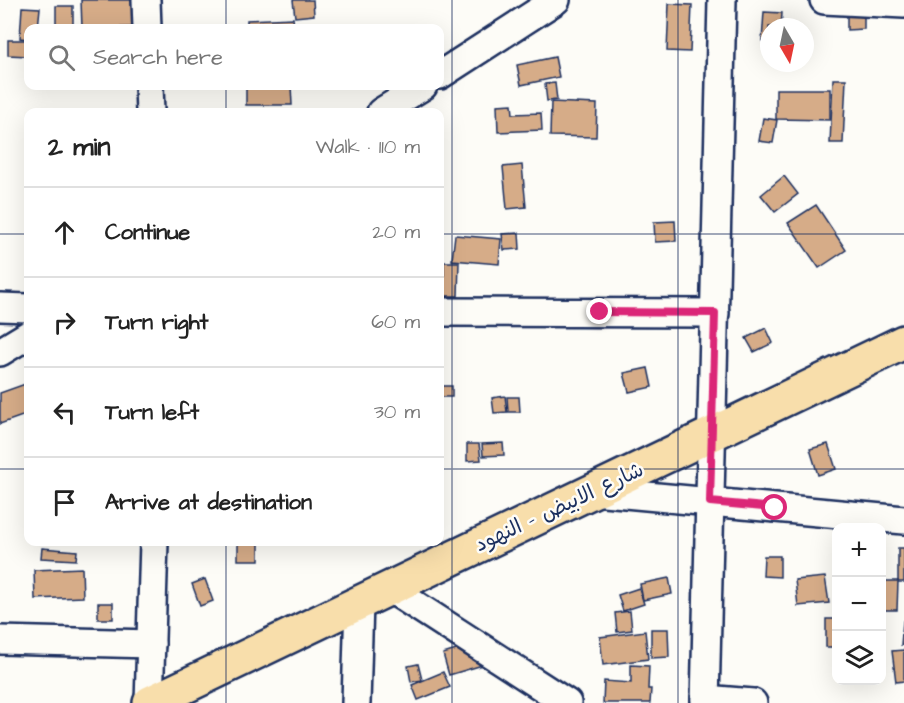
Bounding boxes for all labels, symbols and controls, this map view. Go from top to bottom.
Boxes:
north arrow [760,18,814,72]
search box [24,24,444,90]
icon: search [45,41,78,74]
text: Search here [93,42,223,73]
text: 2 min [48,129,110,165]
text: Walk · 110 m [315,133,420,161]
icon: ahead [48,216,81,249]
text: Continue [105,217,190,248]
text: 20 m [372,218,420,246]
route end [586,298,612,324]
icon: right [48,306,81,339]
text: Turn right [105,307,208,338]
text: 60 m [371,308,420,336]
icon: left [48,396,81,429]
text: Turn left [105,397,199,428]
text: 30 m [374,398,420,426]
street label: شارع الابيض - النهود [470,455,648,559]
icon: arrive [48,486,81,519]
text: Arrive at destination [105,487,312,518]
route start [761,494,787,520]
map controls [832,523,886,685]
button: + [832,523,886,577]
button: − [832,577,886,631]
button: layers [832,631,886,685]

